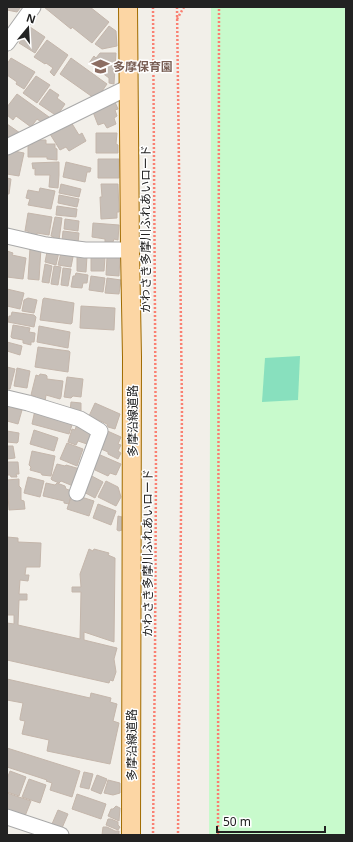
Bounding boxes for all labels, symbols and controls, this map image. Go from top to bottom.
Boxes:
north arrow [8,8,48,48]
text: N [25,9,38,27]
school or university icon: 多摩保育園 [90,56,110,76]
place label: 多摩保育園 [113,58,173,75]
street label: かわさき多摩川ふれあいロード [137,145,154,313]
street label: 多摩沿線道路 [124,385,141,457]
street label: かわさき多摩川ふれあいロード [139,469,156,637]
street label: 多摩沿線道路 [123,709,140,781]
scale bar [217,808,325,834]
text: 50 m [223,813,251,830]

